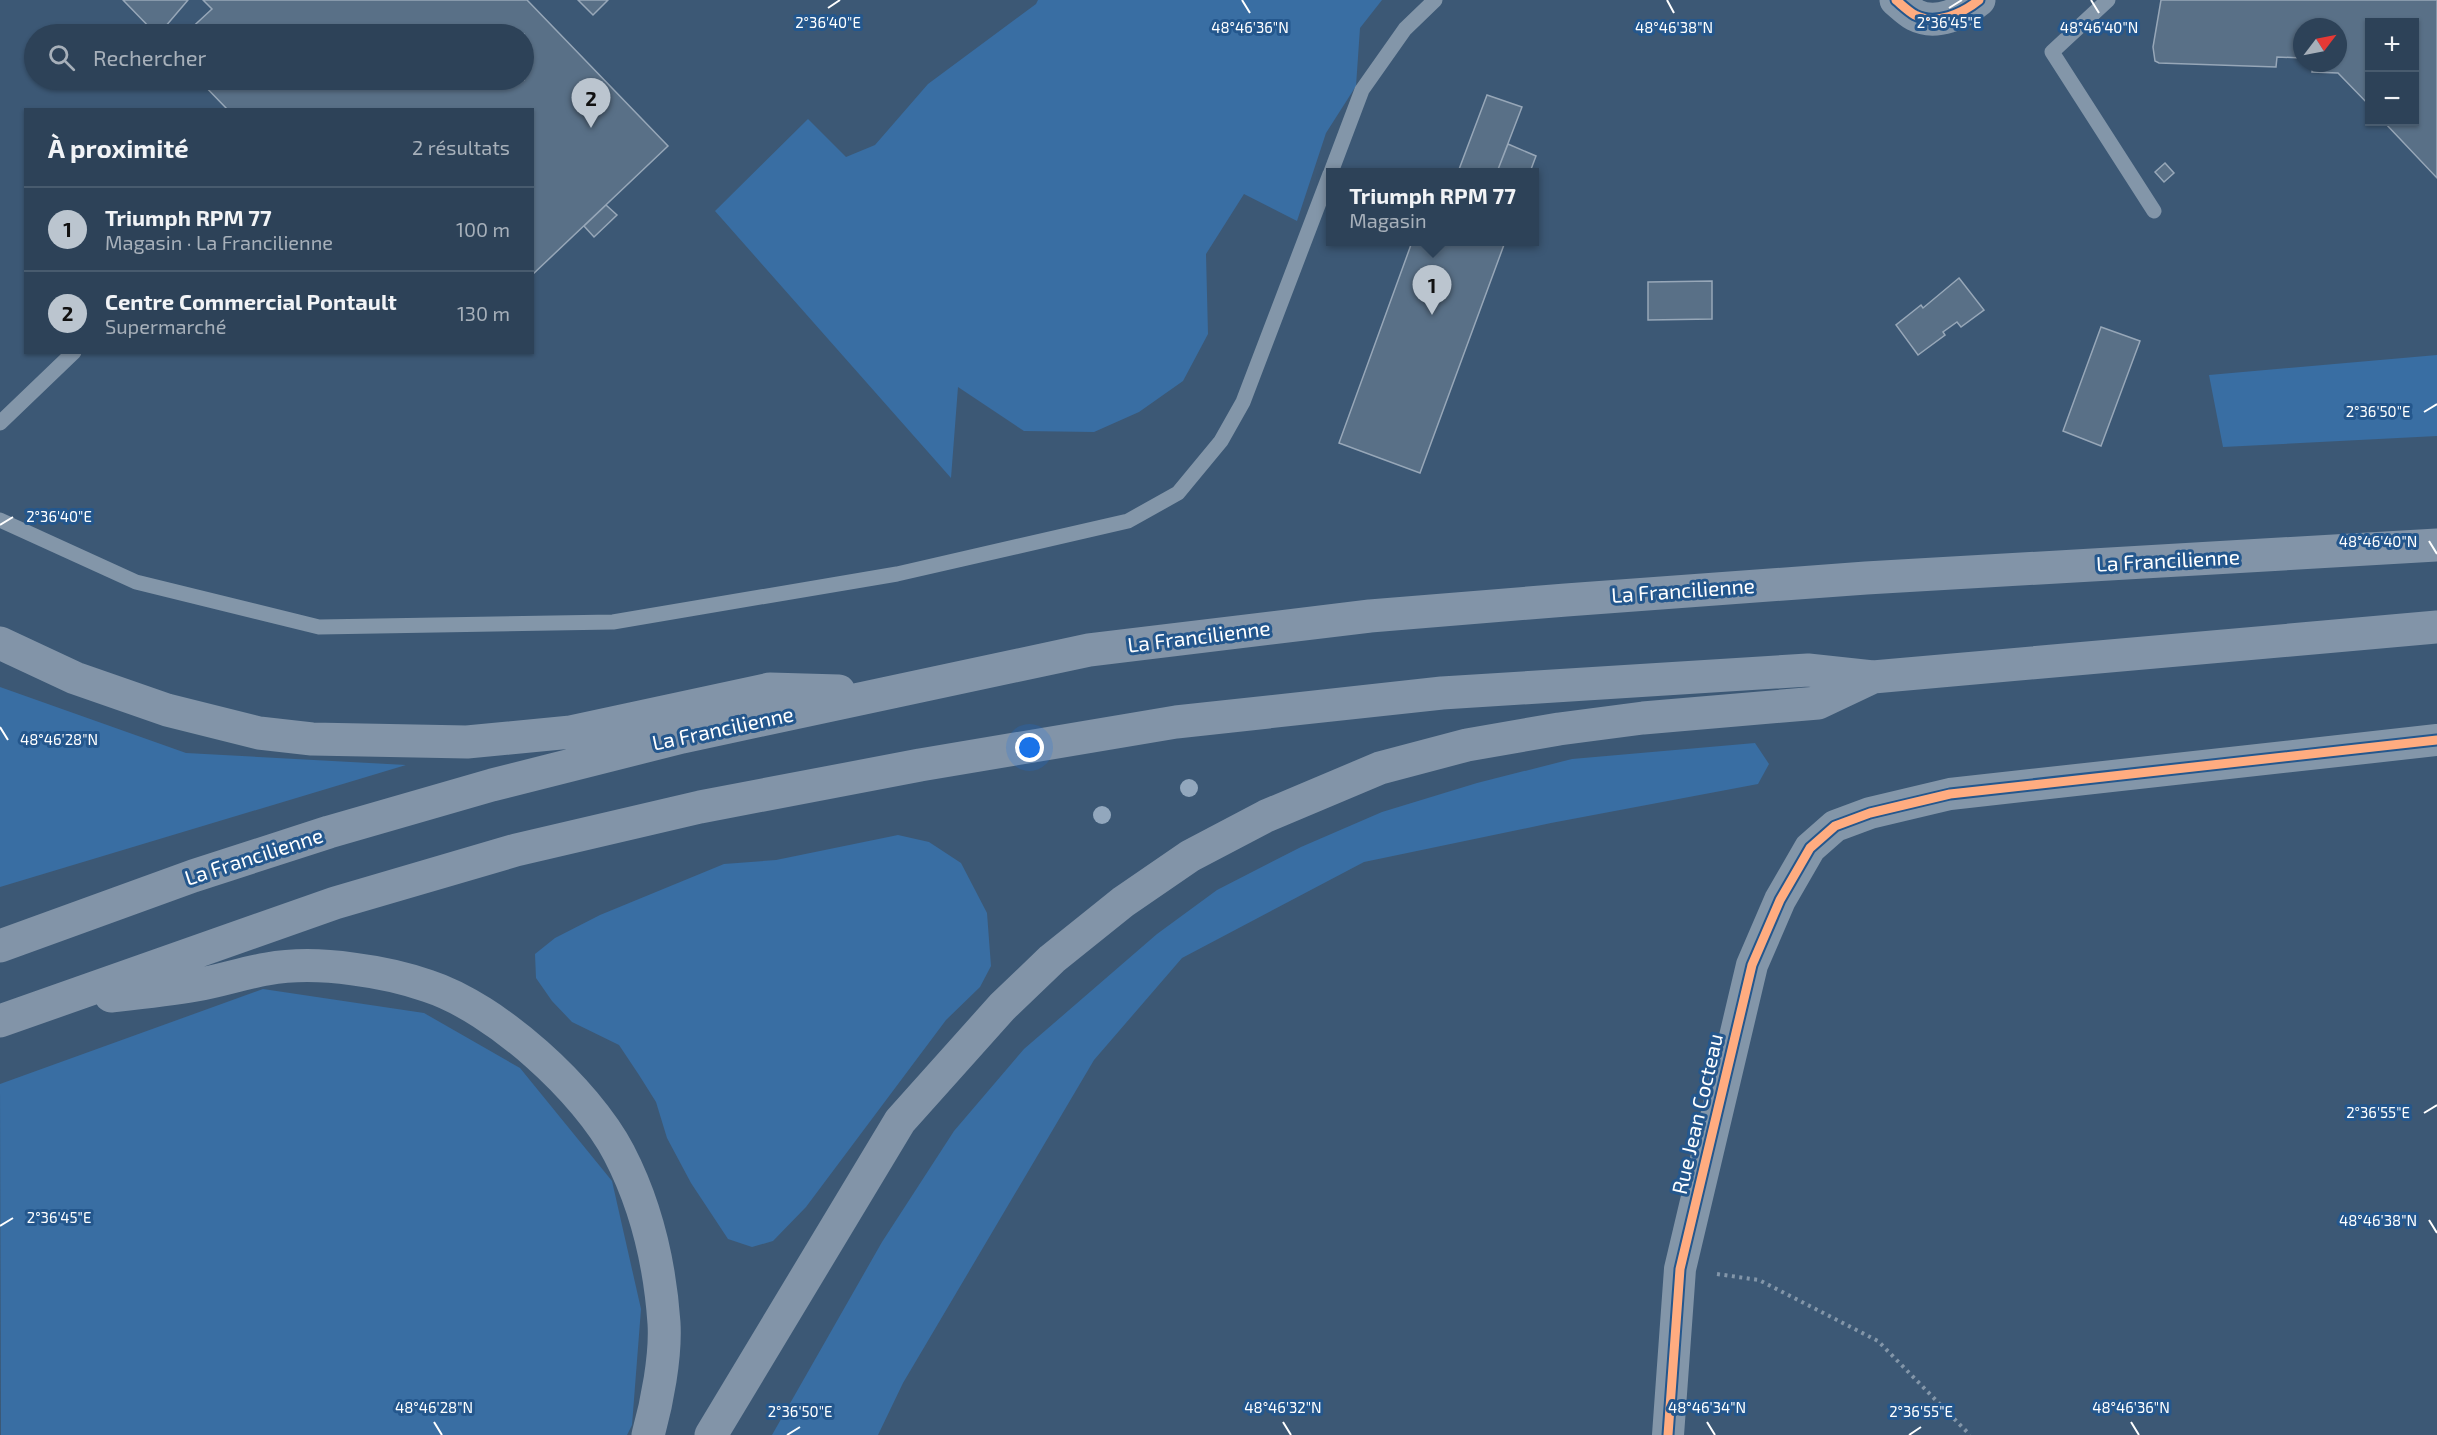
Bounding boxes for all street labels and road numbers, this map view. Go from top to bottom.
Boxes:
street label: La Francilienne [2095,543,2240,576]
street label: La Francilienne [1610,572,1756,607]
street label: La Francilienne [1126,614,1272,657]
street label: La Francilienne [650,700,796,755]
street label: La Francilienne [181,821,326,890]
street label: Rue Jean Cocteau [1666,1031,1727,1197]

